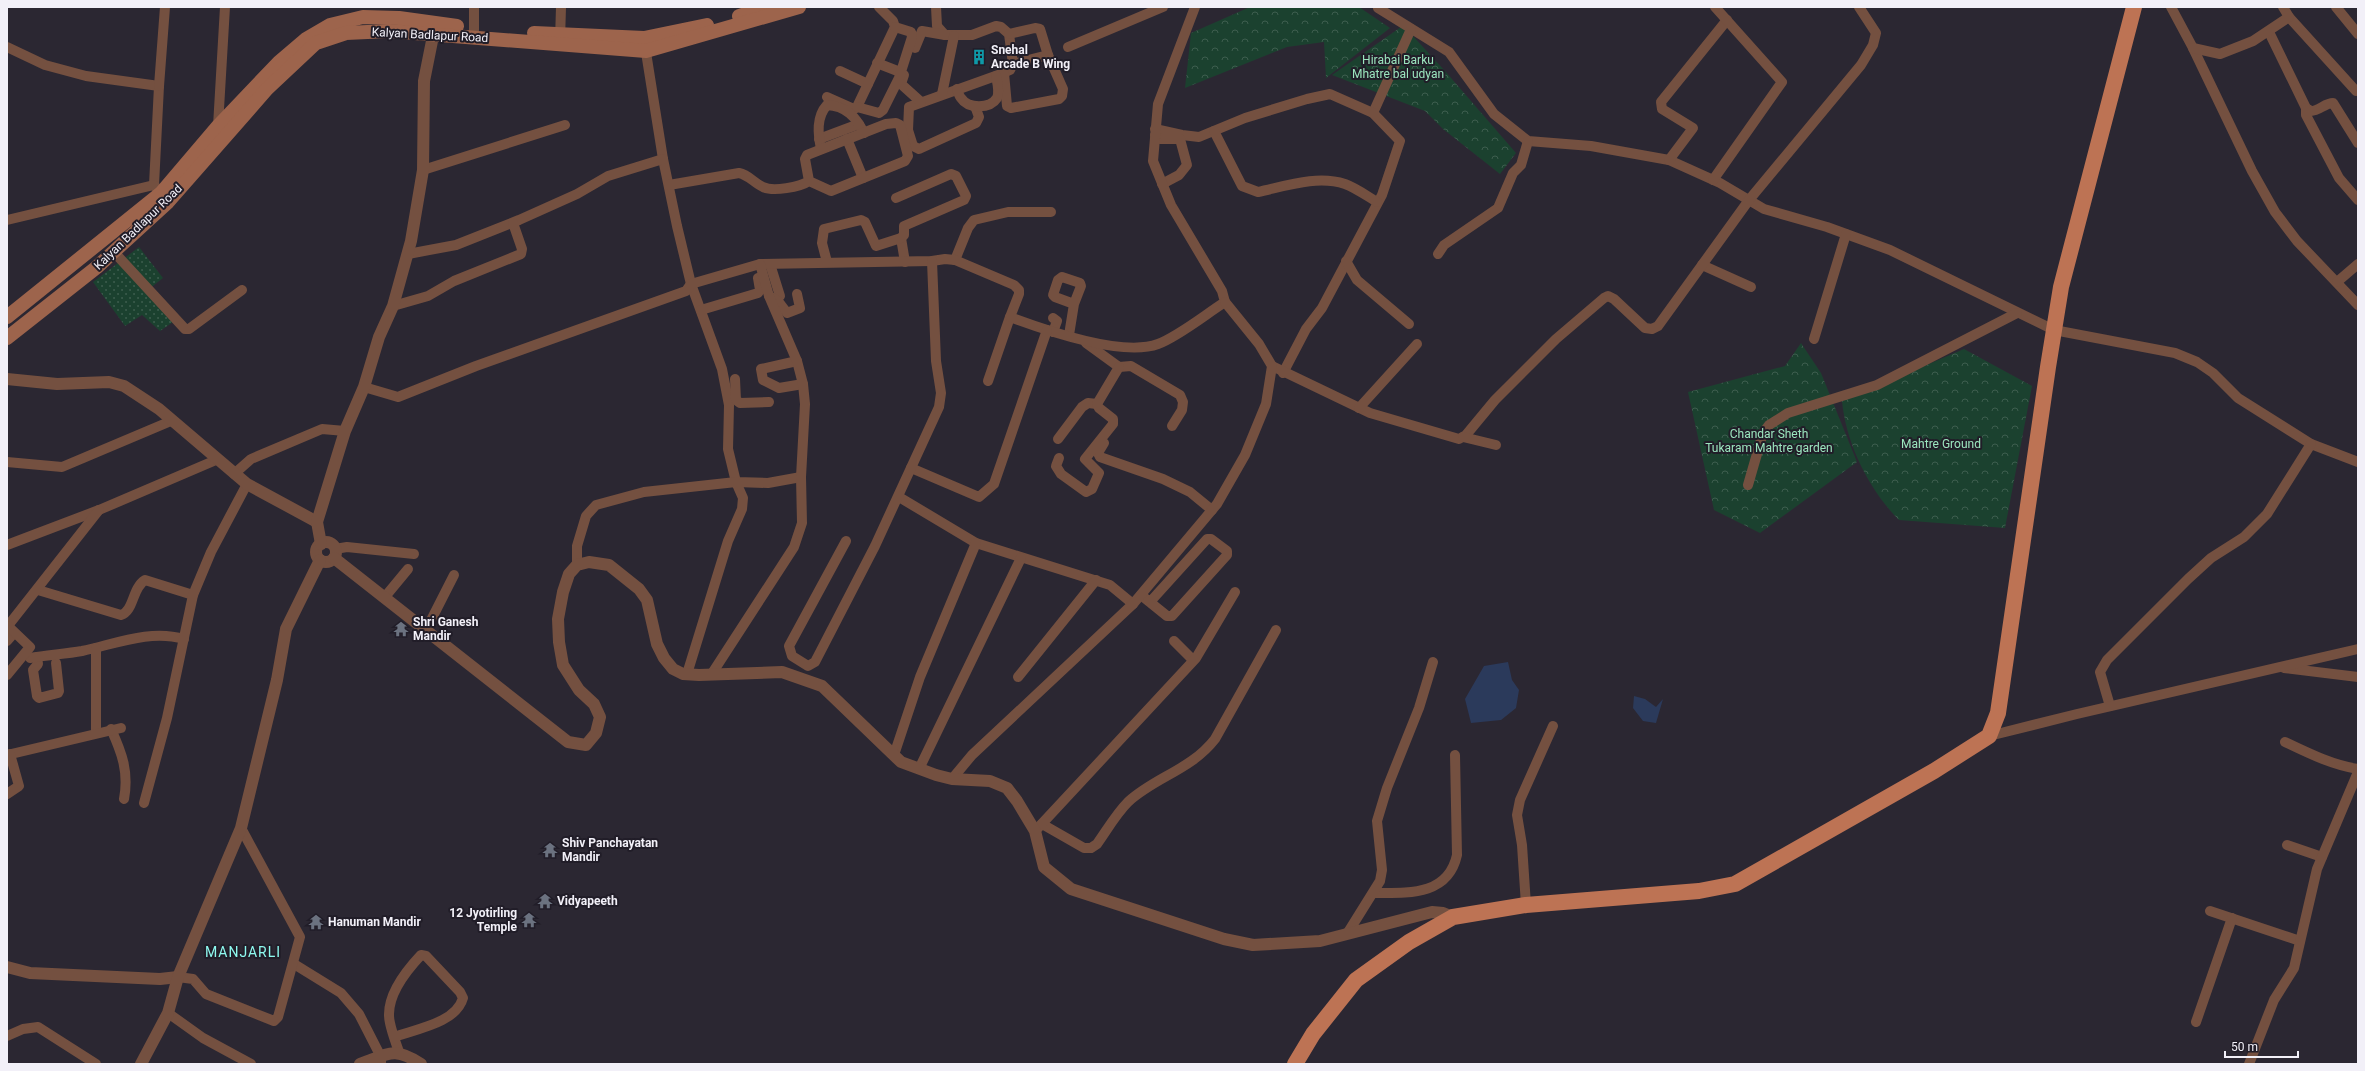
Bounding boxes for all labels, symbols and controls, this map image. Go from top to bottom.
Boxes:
street label: Kalyan Badlapur Road [371,25,489,45]
place label: Snehal Arcade B Wing [991,43,1070,71]
building icon: Snehal Arcade B Wing [970,48,988,66]
park label: Hirabai Barku Mhatre bal udyan [1352,53,1444,81]
street label: Kalyan Badlapur Road [91,181,185,273]
park label: Chandar Sheth Tukaram Mahtre garden [1705,427,1833,455]
park label: Mahtre Ground [1901,437,1981,451]
place label: Shri Ganesh Mandir [413,615,479,643]
temple icon: Shri Ganesh Mandir [392,620,410,638]
place label: Shiv Panchayatan Mandir [562,836,658,864]
temple icon: Shiv Panchayatan Mandir [541,841,559,859]
temple icon: Vidyapeeth [536,892,554,910]
place label: Vidyapeeth [557,894,618,908]
place label: 12 Jyotirling Temple [449,906,518,934]
temple icon: 12 Jyotirling Temple [520,911,538,929]
temple icon: Hanuman Mandir [307,913,325,931]
place label: Hanuman Mandir [328,915,421,929]
district label: MANJARLI [205,944,281,960]
scale bar [2225,1033,2298,1059]
text: 50 m [2231,1040,2258,1054]

